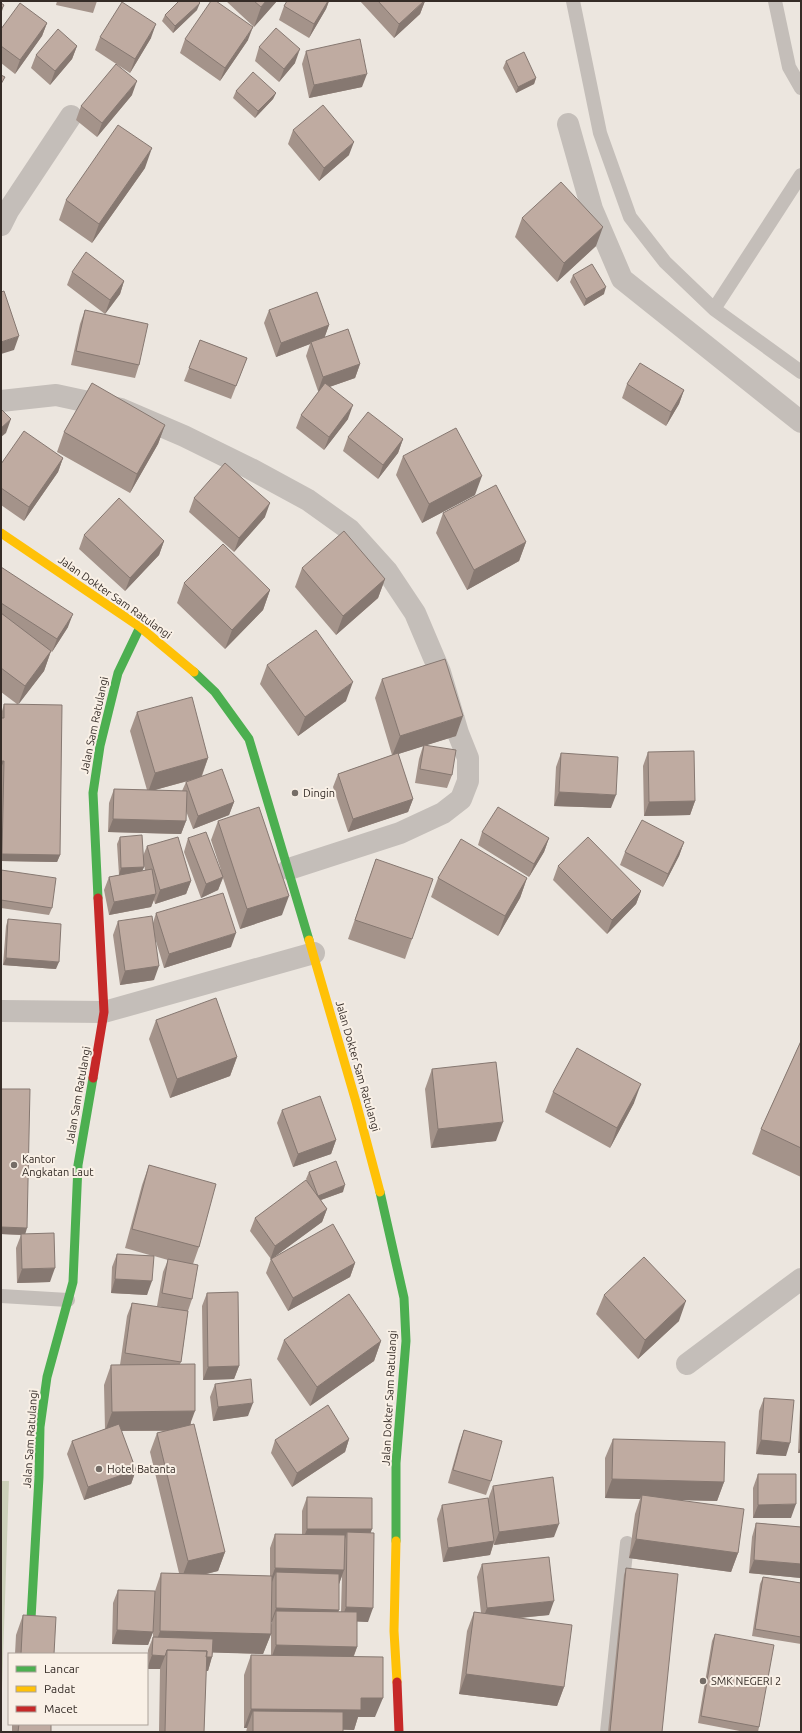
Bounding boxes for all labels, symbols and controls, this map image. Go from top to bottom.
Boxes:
street label: Jalan Dokter Sam Ratulangi [56,553,174,641]
street label: Jalan Sam Ratulangi [78,675,110,775]
place label: Dingin [303,787,335,799]
marker: Dingin [290,788,300,798]
street label: Jalan Dokter Sam Ratulangi [334,999,382,1133]
street label: Jalan Sam Ratulangi [64,1045,92,1145]
place label: Kantor Angkatan Laut [22,1153,94,1178]
marker: Kantor Angkatan Laut [9,1160,19,1170]
street label: Jalan Dokter Sam Ratulangi [379,1330,399,1466]
street label: Jalan Sam Ratulangi [21,1389,39,1489]
place label: Hotel Batanta [107,1463,176,1475]
marker: Hotel Batanta [94,1464,104,1474]
legend [8,1653,148,1725]
text: Lancar [44,1662,80,1675]
place label: SMK NEGERI 2 [711,1675,781,1687]
marker: SMK NEGERI 2 [698,1676,708,1686]
text: Padat [44,1682,75,1695]
text: Macet [44,1702,78,1715]

